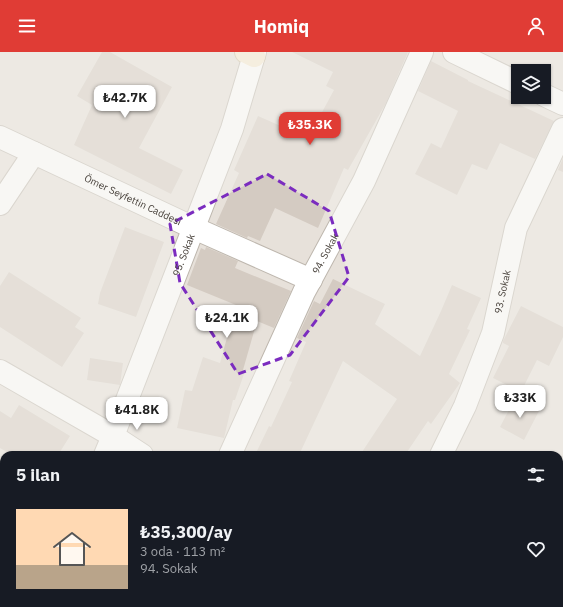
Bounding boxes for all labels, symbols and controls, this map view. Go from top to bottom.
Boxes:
icon: menu [16,15,38,37]
text: Homiq [254,15,309,38]
icon: person [525,15,547,37]
map controls [511,64,551,104]
button: layers [511,64,551,104]
pin: ₺42.7K [92,85,158,119]
text: ₺42.7K [103,89,147,106]
pin: ₺35.3K [277,112,343,146]
text: ₺35.3K [288,116,332,133]
street label: Ömer Seyfettin Caddesi [82,172,184,228]
street label: 94. Sokak [309,230,342,276]
street label: 95. Sokak [170,231,198,278]
street label: 93. Sokak [491,268,514,315]
pin: ₺24.1K [194,305,260,339]
text: ₺24.1K [205,309,249,326]
pin: ₺33K [496,385,544,419]
text: ₺33K [504,389,536,406]
pin: ₺41.8K [104,397,170,431]
text: ₺41.8K [115,401,159,418]
text: 5 ilan [16,464,60,486]
icon: filters [525,464,547,486]
text: ₺35,300/ay [140,521,232,543]
icon: home [48,525,96,573]
icon: heart [525,538,547,560]
text: 3 oda · 113 m² [140,543,225,560]
text: 94. Sokak [140,560,198,577]

